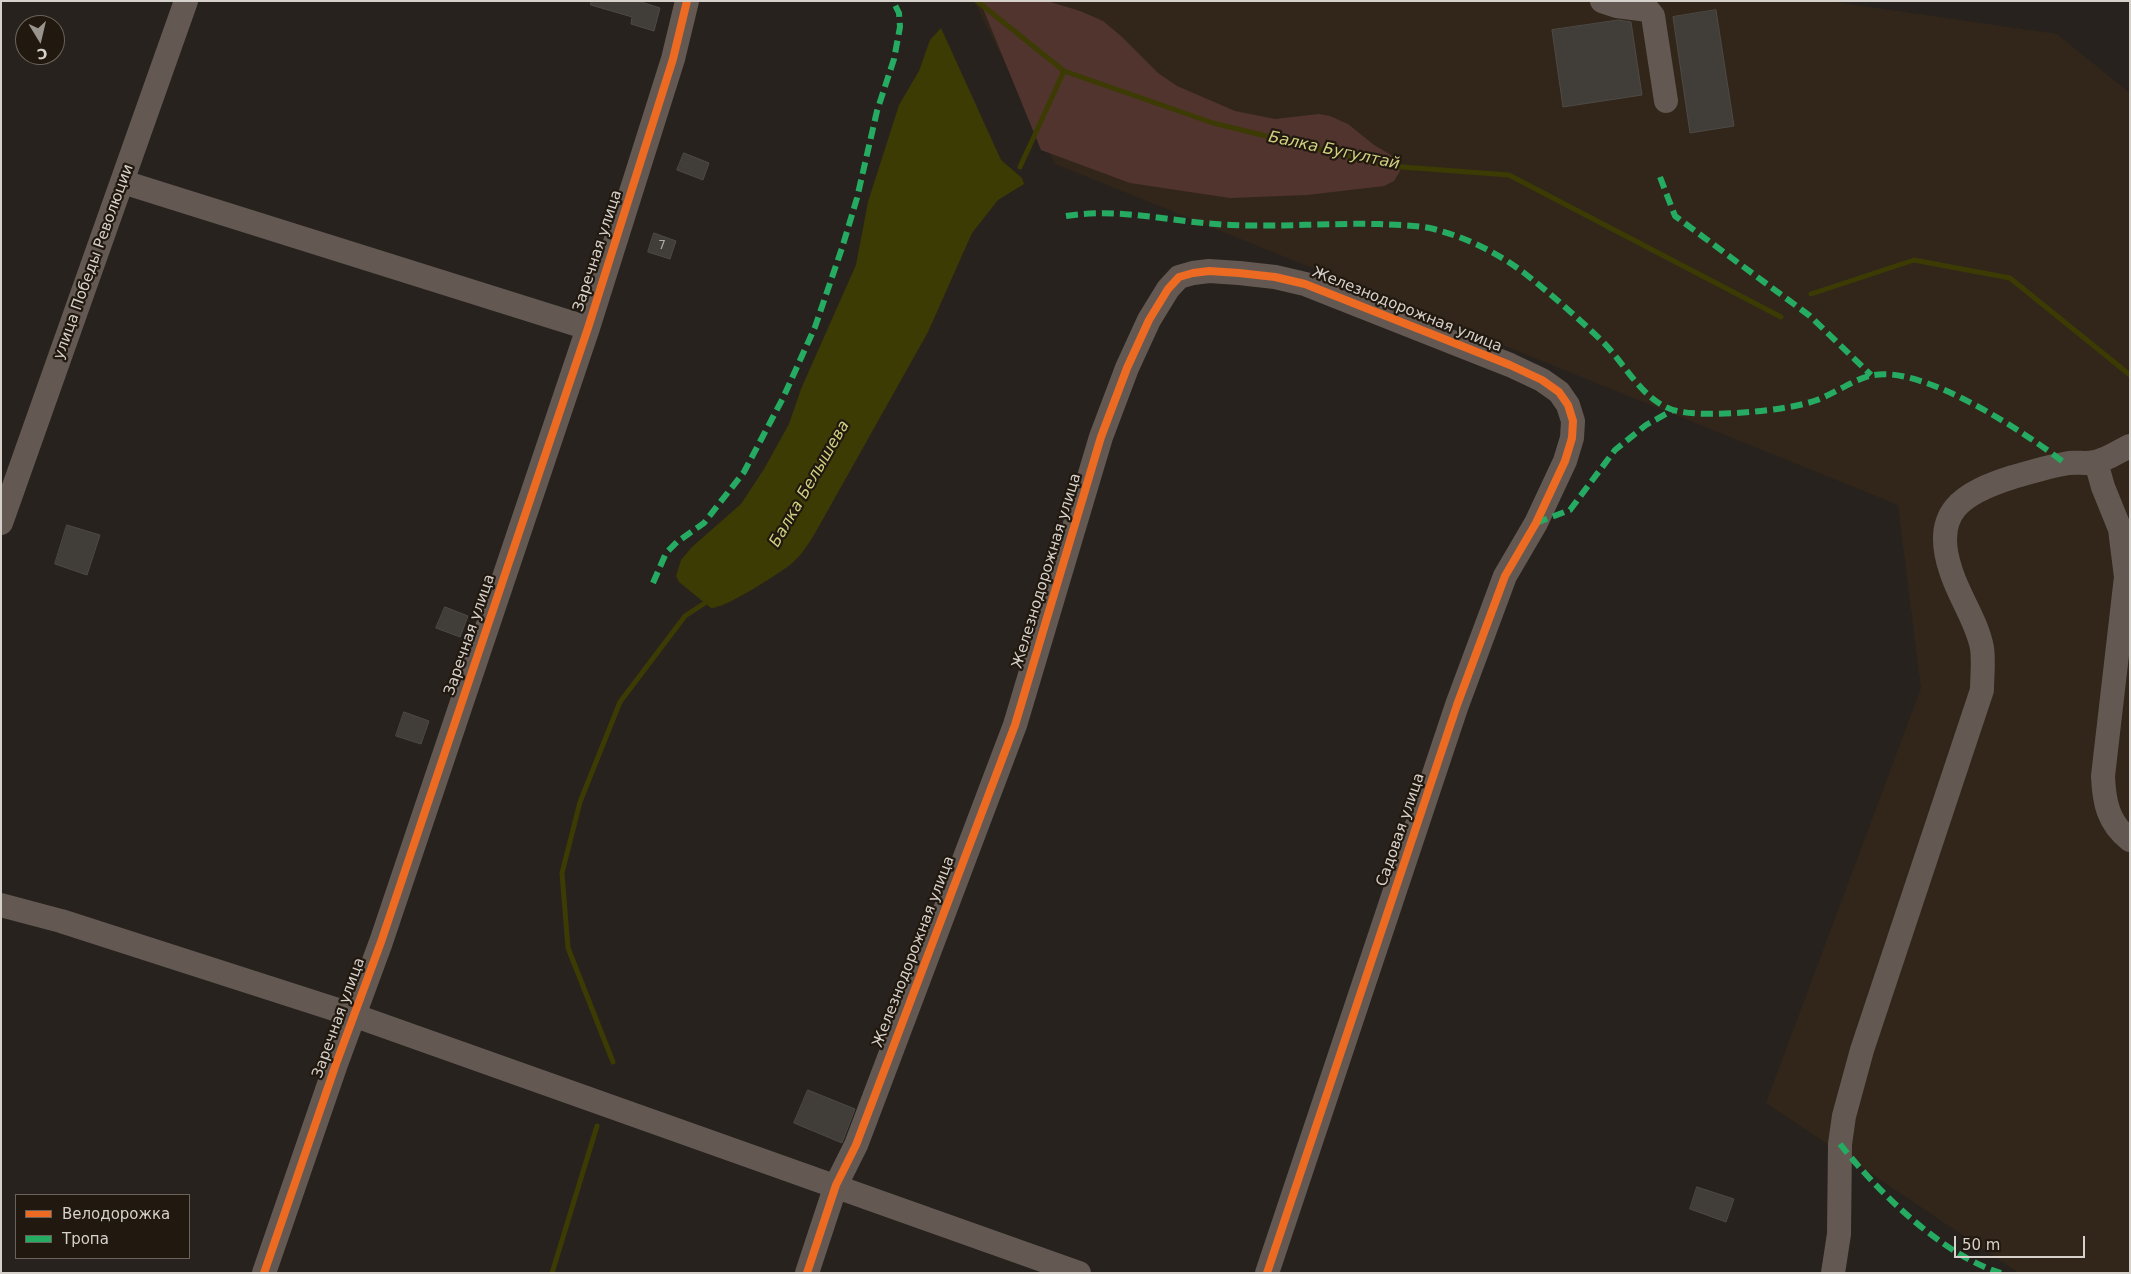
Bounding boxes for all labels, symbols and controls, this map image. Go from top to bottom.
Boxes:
north arrow [15,15,65,65]
text: С [36,45,49,63]
water label: Балка Бугултай [1267,128,1401,174]
street label: улица Победы Революции [50,162,138,362]
street label: Заречная улица [570,188,626,314]
house number: 7 [658,239,666,253]
street label: Железнодорожная улица [1309,264,1505,356]
water label: Балка Белышева [766,417,854,551]
street label: Железнодорожная улица [1009,471,1085,671]
street label: Заречная улица [441,572,499,698]
street label: Садовая улица [1373,771,1429,889]
street label: Железнодорожная улица [869,854,959,1050]
street label: Заречная улица [309,955,369,1081]
legend [15,1194,190,1259]
text: Велодорожка [62,1205,170,1223]
scale bar [1956,1226,2087,1258]
text: Тропа [62,1230,109,1248]
text: 50 m [1962,1236,2000,1254]

